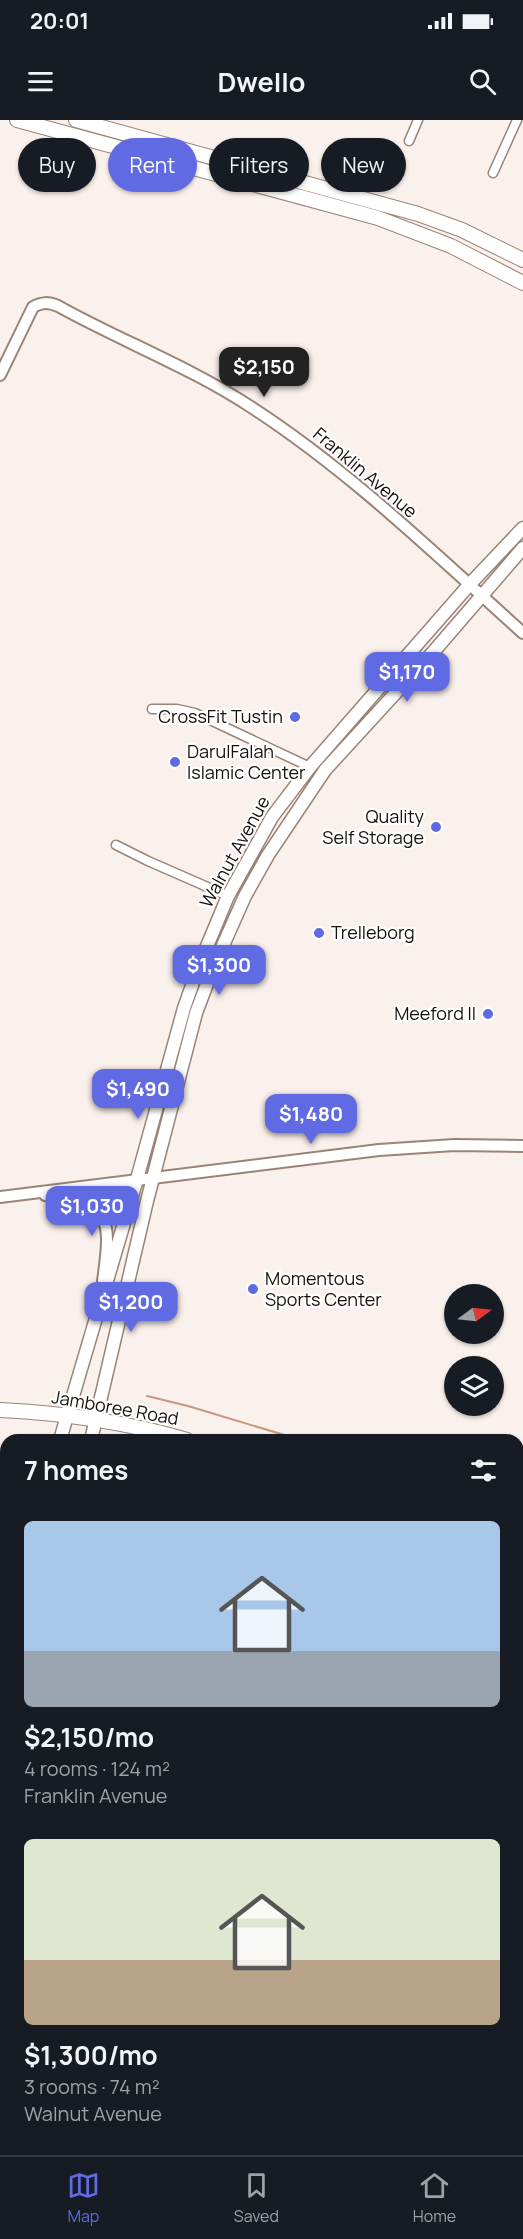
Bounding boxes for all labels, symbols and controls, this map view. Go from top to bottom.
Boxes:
text: 20:01 [30,6,89,36]
text: Dwello [217,63,306,100]
icon: menu [24,65,57,98]
icon: search [466,65,499,98]
chip: Buy [18,138,96,192]
chip: Rent [108,138,197,192]
chip: Filters [209,138,309,192]
chip: New [321,138,406,192]
pin: $2,150 [215,347,313,398]
text: $2,150 [233,353,295,380]
street label: Franklin Avenue [308,422,423,523]
pin: $1,170 [358,652,456,703]
text: $1,170 [379,658,435,685]
place label: CrossFit Tustin [158,704,283,728]
marker: CrossFit Tustin [288,710,302,724]
place label: DarulFalah Islamic Center [187,739,306,784]
marker: DarulFalah Islamic Center [168,755,182,769]
street label: Walnut Avenue [194,791,275,912]
place label: Quality Self Storage [322,804,424,849]
marker: Quality Self Storage [429,820,443,834]
place label: Trelleborg [331,920,415,944]
marker: Trelleborg [312,926,326,940]
pin: $1,300 [170,945,268,996]
text: $1,300 [187,951,251,978]
place label: Meeford II [394,1001,476,1025]
marker: Meeford II [481,1007,495,1021]
pin: $1,490 [89,1069,187,1120]
text: $1,490 [106,1075,170,1102]
pin: $1,480 [262,1094,360,1145]
text: $1,480 [279,1100,343,1127]
pin: $1,030 [43,1186,141,1237]
text: $1,030 [60,1192,124,1219]
place label: Momentous Sports Center [265,1266,382,1311]
pin: $1,200 [82,1282,180,1333]
marker: Momentous Sports Center [246,1282,260,1296]
north arrow [444,1284,504,1344]
map controls [444,1284,504,1416]
text: $1,200 [99,1288,163,1315]
button: layers [444,1356,504,1416]
street label: Jamboree Road [50,1384,181,1430]
text: 7 homes [24,1452,128,1488]
icon: filters [467,1454,500,1487]
icon: home [208,1560,316,1668]
text: $2,150/mo [24,1719,154,1755]
text: 4 rooms · 124 m² [24,1755,170,1782]
text: Franklin Avenue [24,1782,167,1809]
icon: home [208,1878,316,1986]
text: $1,300/mo [24,2037,158,2073]
text: 3 rooms · 74 m² [24,2073,160,2100]
text: Walnut Avenue [24,2100,162,2127]
tab: Map [67,2169,100,2227]
tab: Saved [234,2169,279,2227]
tab: Home [413,2169,456,2227]

